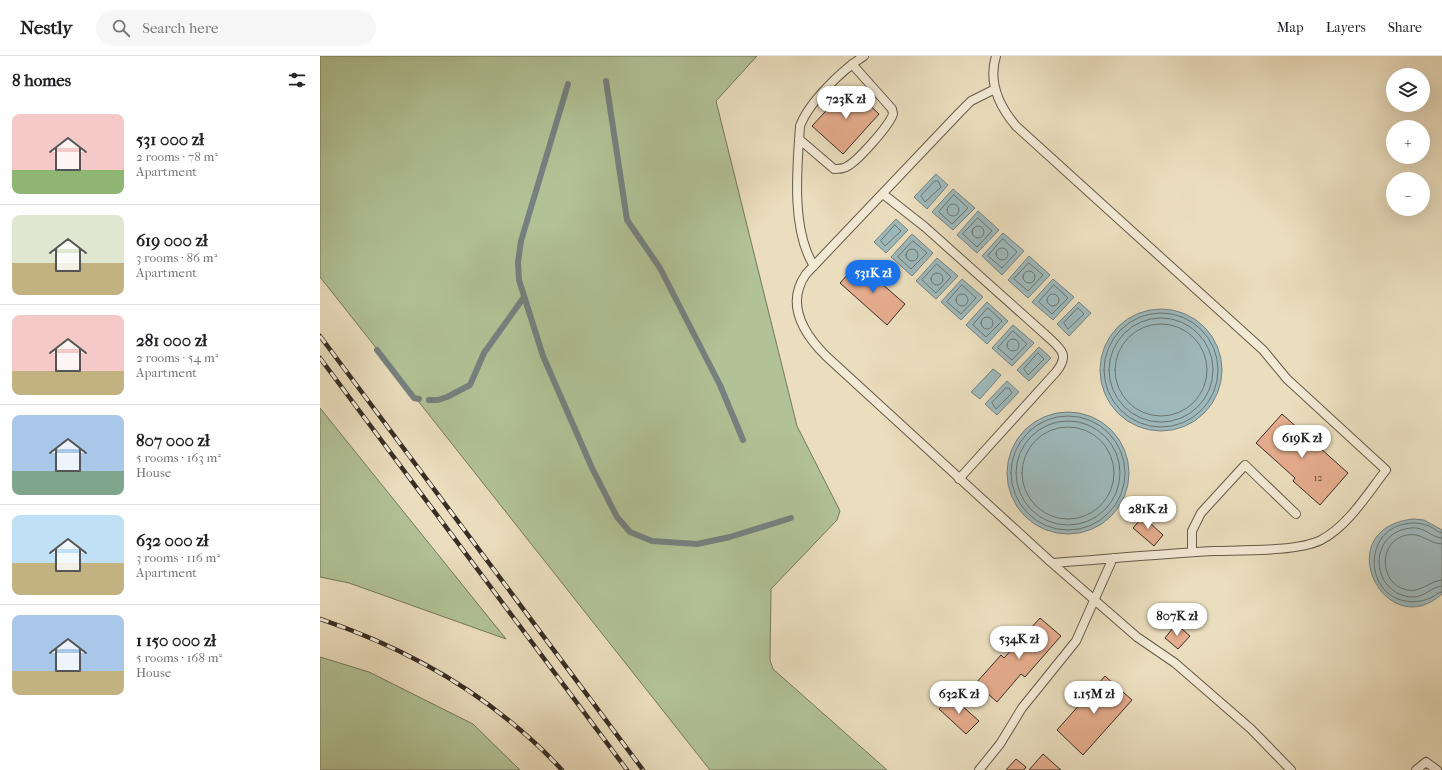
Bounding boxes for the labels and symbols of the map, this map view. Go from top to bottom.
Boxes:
pin: 723K zł [809,86,883,120]
pin: 531K zł [836,260,910,294]
pin: 619K zł [1265,425,1339,459]
house number: 12 [1314,472,1322,484]
pin: 281K zł [1111,496,1185,530]
pin: 807K zł [1140,603,1214,637]
pin: 534K zł [982,626,1056,660]
pin: 632K zł [922,681,996,715]
pin: 1.15M zł [1053,681,1135,715]

